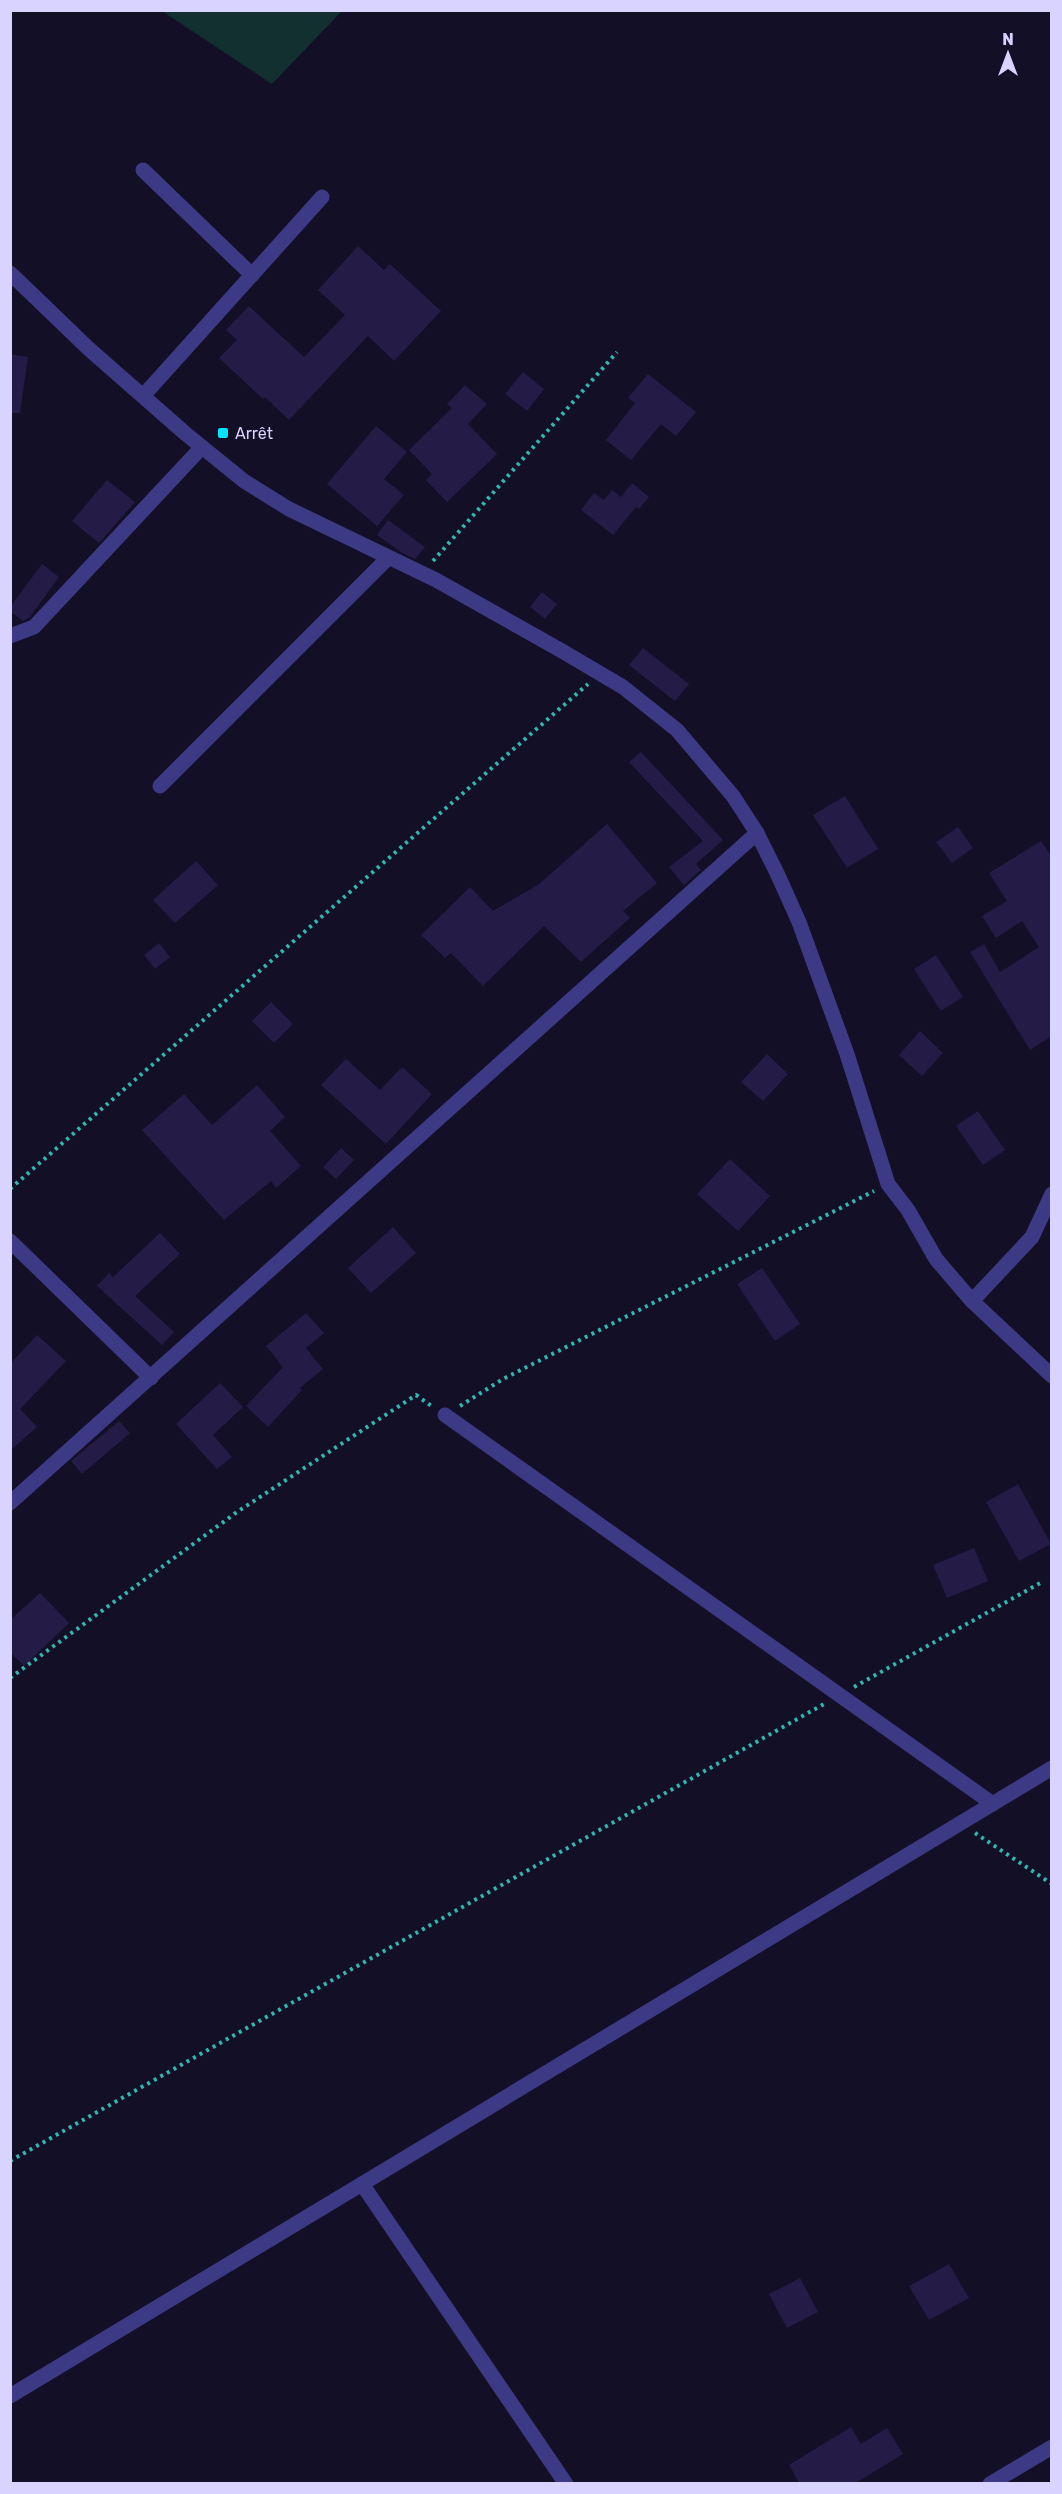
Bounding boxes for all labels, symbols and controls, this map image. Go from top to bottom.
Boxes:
north arrow [978,24,1038,84]
text: N [1002,30,1014,49]
place label: Arrêt [235,424,273,443]
marker: Arrêt [216,426,230,440]

